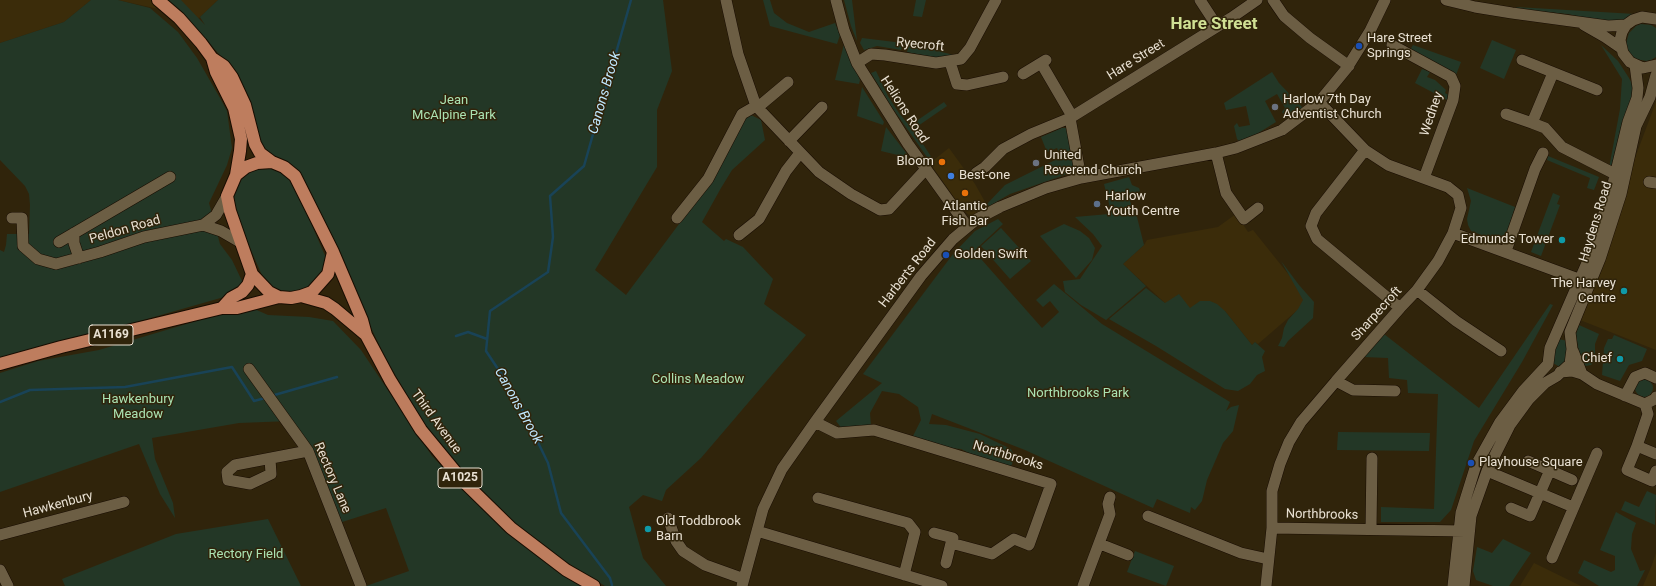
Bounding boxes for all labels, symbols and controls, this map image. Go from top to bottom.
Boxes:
district label: Hare Street [1171,15,1257,35]
place label: Hare Street Springs [1367,31,1432,62]
street label: Ryecroft [895,35,945,55]
street label: Hare Street [1104,36,1168,84]
marker: Hare Street Springs [1354,41,1364,51]
water label: Canons Brook [585,50,625,136]
street label: Helions Road [877,74,931,146]
street label: Wedhey [1417,90,1447,138]
place label: Harlow 7th Day Adventist Church [1283,92,1382,123]
park label: Jean McAlpine Park [412,93,496,124]
marker: Harlow 7th Day Adventist Church [1270,102,1280,112]
place label: United Reverend Church [1044,148,1142,179]
place label: Bloom [897,154,934,170]
marker: Bloom [937,157,947,167]
marker: United Reverend Church [1031,158,1041,168]
place label: Best-one [959,168,1010,184]
marker: Best-one [946,171,956,181]
street label: Haydens Road [1576,180,1616,264]
marker: Atlantic Fish Bar [960,188,970,198]
place label: Harlow Youth Centre [1105,189,1180,220]
place label: Atlantic Fish Bar [941,199,989,230]
marker: Harlow Youth Centre [1092,199,1102,209]
street label: Peldon Road [88,212,162,248]
place label: Edmunds Tower [1461,232,1554,248]
street label: Harberts Road [876,235,940,311]
marker: Edmunds Tower [1557,235,1567,245]
place label: Golden Swift [954,247,1027,263]
marker: Golden Swift [941,250,951,260]
place label: The Harvey Centre [1551,276,1616,307]
street label: Sharpecroft [1349,284,1405,344]
marker: The Harvey Centre [1619,286,1629,296]
road number: A1169 [89,325,133,345]
place label: Chief [1582,351,1612,367]
marker: Chief [1615,354,1625,364]
water label: Canons Brook [490,365,546,447]
park label: Collins Meadow [652,372,744,388]
park label: Northbrooks Park [1027,386,1129,402]
street label: Third Avenue [408,387,464,457]
park label: Hawkenbury Meadow [102,392,174,423]
street label: Northbrooks [971,438,1045,474]
street label: Rectory Lane [310,440,354,516]
place label: Playhouse Square [1479,455,1583,471]
marker: Playhouse Square [1466,458,1476,468]
road number: A1025 [438,468,482,488]
street label: Hawkenbury [21,488,95,522]
street label: Northbrooks [1286,507,1358,523]
place label: Old Toddbrook Barn [656,514,741,545]
marker: Old Toddbrook Barn [643,524,653,534]
park label: Rectory Field [209,547,283,563]

